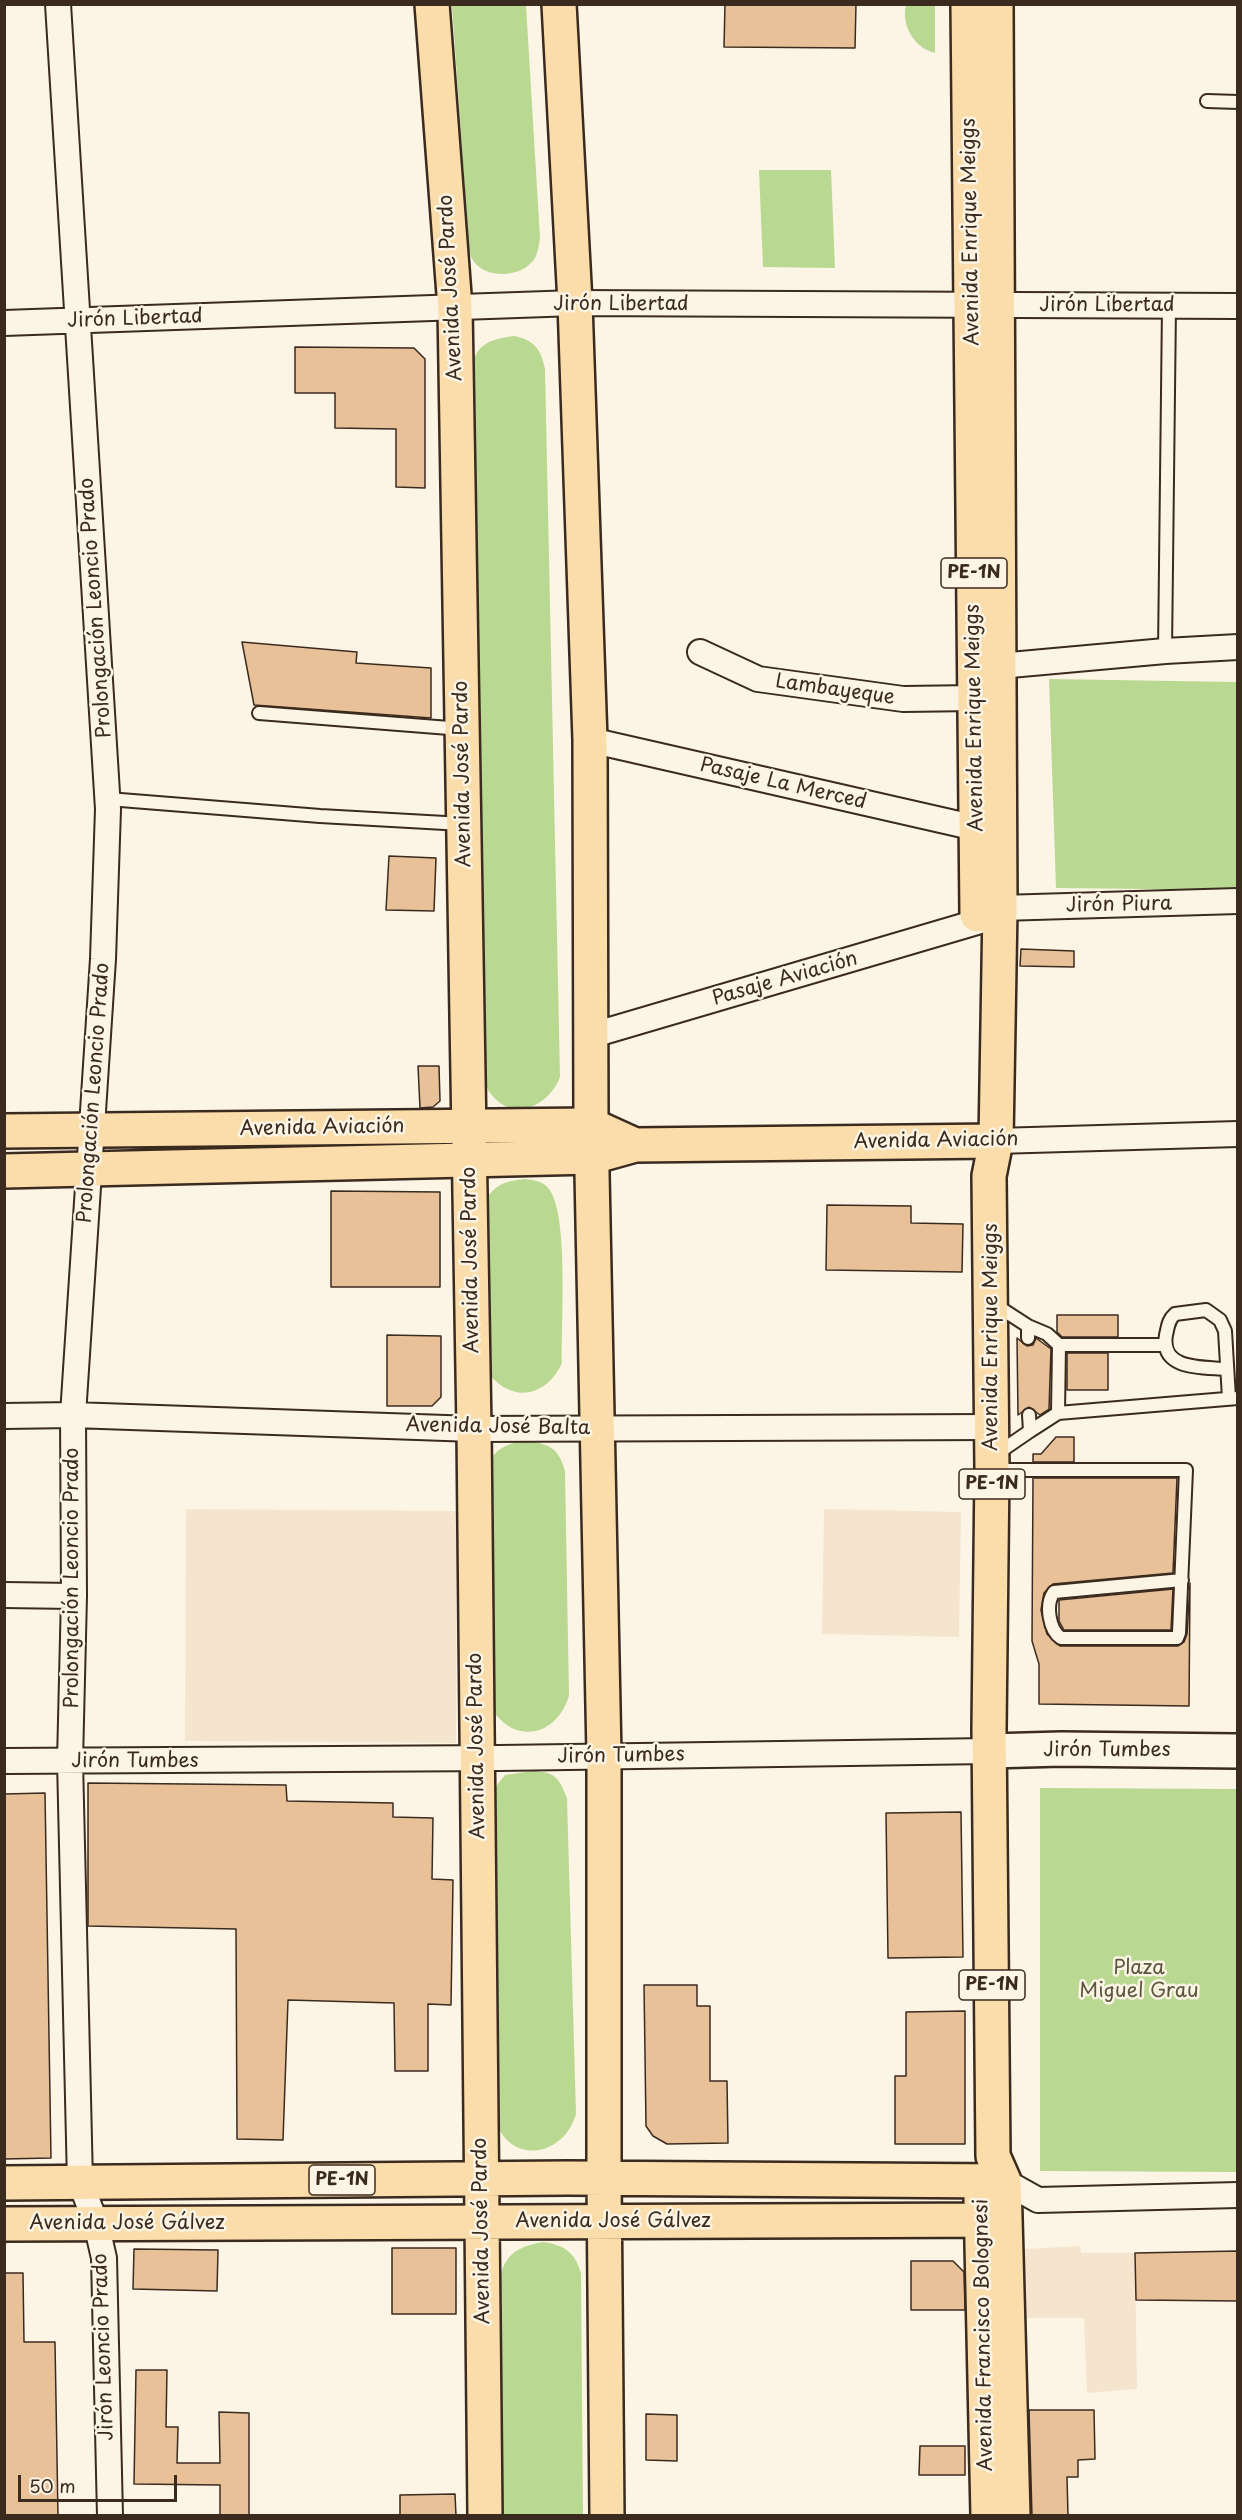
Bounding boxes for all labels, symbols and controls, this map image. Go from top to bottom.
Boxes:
street label: Avenida Enrique Meiggs [957,118,985,346]
street label: Avenida José Pardo [434,194,468,382]
street label: Jirón Libertad [553,292,689,316]
street label: Jirón Libertad [1039,293,1175,317]
street label: Jirón Libertad [67,305,203,333]
street label: Prolongación Leoncio Prado [75,477,117,739]
road number: PE-1N [941,558,1007,588]
street label: Avenida Enrique Meiggs [961,604,989,832]
street label: Lambayeque [774,670,896,710]
street label: Avenida José Pardo [449,681,477,867]
street label: Pasaje La Merced [698,753,868,815]
street label: Jirón Piura [1066,892,1172,918]
street label: Pasaje Aviación [710,947,860,1011]
street label: Prolongación Leoncio Prado [73,962,115,1224]
street label: Avenida Aviación [239,1115,405,1141]
street label: Avenida Aviación [853,1128,1019,1154]
street label: Avenida José Pardo [457,1167,485,1353]
street label: Avenida Enrique Meiggs [979,1223,1003,1451]
street label: Avenida José Balta [405,1413,591,1441]
street label: Prolongación Leoncio Prado [60,1448,84,1708]
road number: PE-1N [959,1469,1025,1499]
street label: Avenida José Pardo [463,1653,491,1839]
street label: Jirón Tumbes [1043,1738,1171,1762]
street label: Jirón Tumbes [557,1743,685,1769]
street label: Jirón Tumbes [71,1749,199,1773]
park label: Plaza Miguel Grau [1079,1956,1199,2003]
road number: PE-1N [959,1970,1025,2000]
street label: Avenida José Pardo [468,2138,496,2324]
road number: PE-1N [309,2165,375,2195]
street label: Avenida Francisco Bolognesi [970,2199,998,2471]
street label: Avenida José Gálvez [515,2209,711,2233]
street label: Avenida José Gálvez [29,2211,225,2235]
street label: Jirón Leoncio Prado [89,2253,119,2441]
scale bar [21,2463,180,2501]
text: 50 m [29,2472,76,2499]

